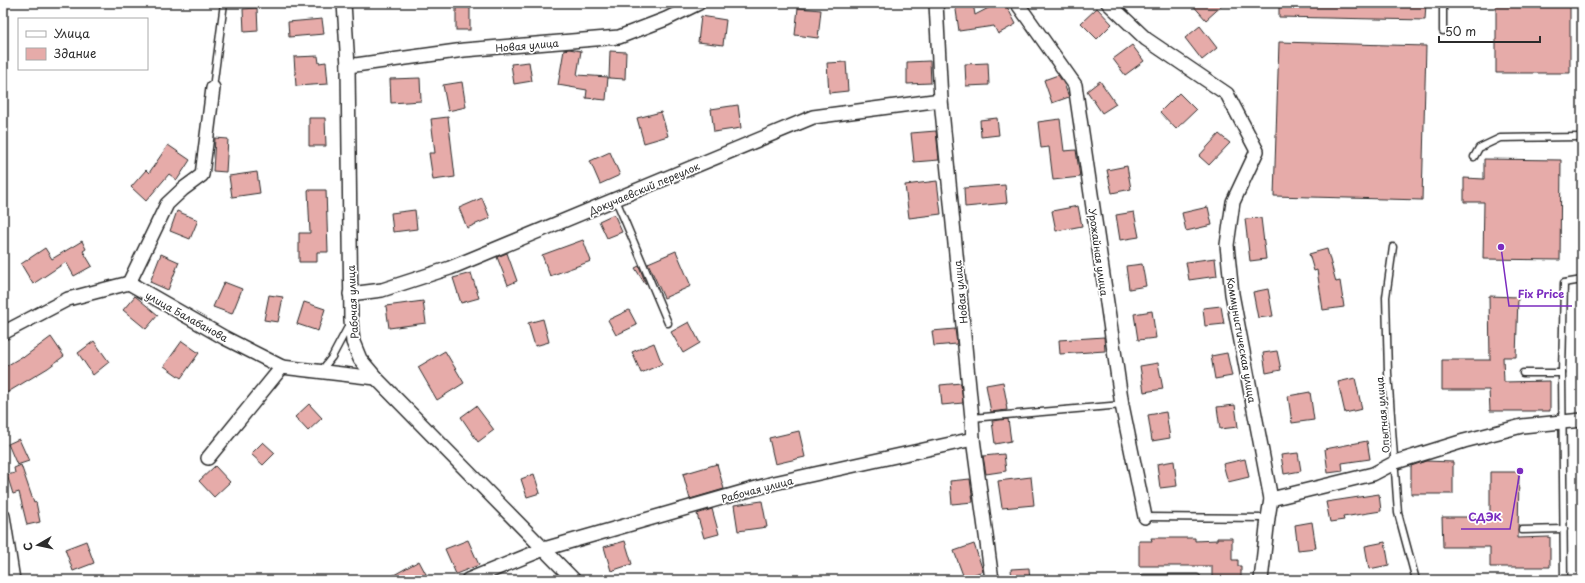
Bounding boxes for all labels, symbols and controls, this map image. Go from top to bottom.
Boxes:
legend [18,18,148,70]
scale bar [1439,18,1540,44]
text: 50 m [1445,22,1476,40]
text: Улица [54,24,90,42]
street label: Новая улица [495,35,560,55]
text: Здание [54,44,96,62]
street label: Докучаевский переулок [585,158,702,219]
street label: Урожайная улица [1085,207,1113,297]
street label: Новая улица [949,259,971,324]
street label: Рабочая улица [343,264,361,339]
street label: Коммунистическая улица [1223,276,1261,405]
callout: Fix Price [1509,283,1572,306]
text: Fix Price [1518,285,1564,302]
street label: улица Балабанова [143,287,232,345]
street label: Опытная улица [1371,375,1393,454]
street label: Рабочая улица [720,472,795,506]
callout: СДЭК [1461,506,1510,529]
text: СДЭК [1468,508,1502,525]
north arrow [18,525,58,565]
text: С [19,541,37,552]

